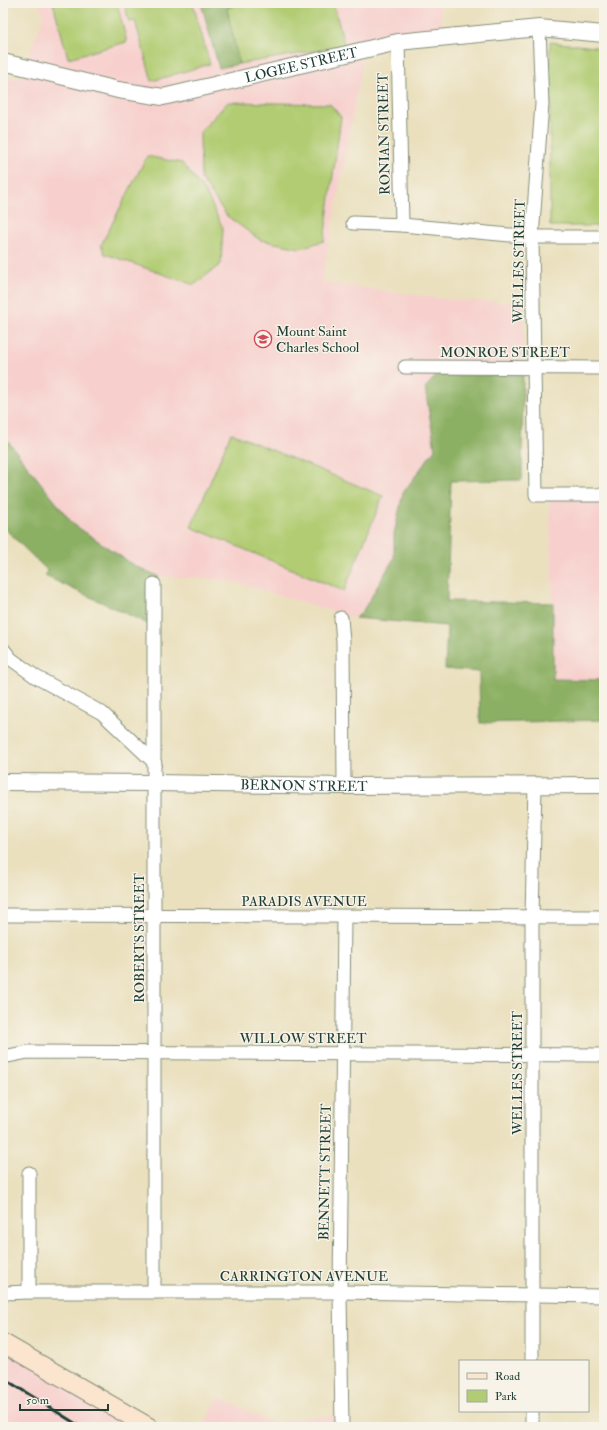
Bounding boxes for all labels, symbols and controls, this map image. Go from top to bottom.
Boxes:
street label: LOGEE STREET [243,43,360,86]
street label: RONIAN STREET [374,72,394,195]
street label: WELLES STREET [509,198,529,324]
place label: Mount Saint Charles School [276,323,360,356]
school or university icon: Mount Saint Charles School [253,329,273,349]
street label: MONROE STREET [440,344,571,361]
street label: BERNON STREET [240,776,368,795]
street label: ROBERTS STREET [131,873,148,1003]
street label: PARADIS AVENUE [241,893,367,910]
street label: WELLES STREET [509,1010,526,1136]
street label: WILLOW STREET [238,1030,367,1047]
street label: BENNETT STREET [315,1103,335,1241]
street label: CARRINGTON AVENUE [220,1268,388,1285]
legend [459,1360,589,1412]
text: Road [495,1369,520,1384]
scale bar [20,1386,108,1412]
text: Park [495,1389,517,1404]
text: 50 m [26,1393,50,1408]

